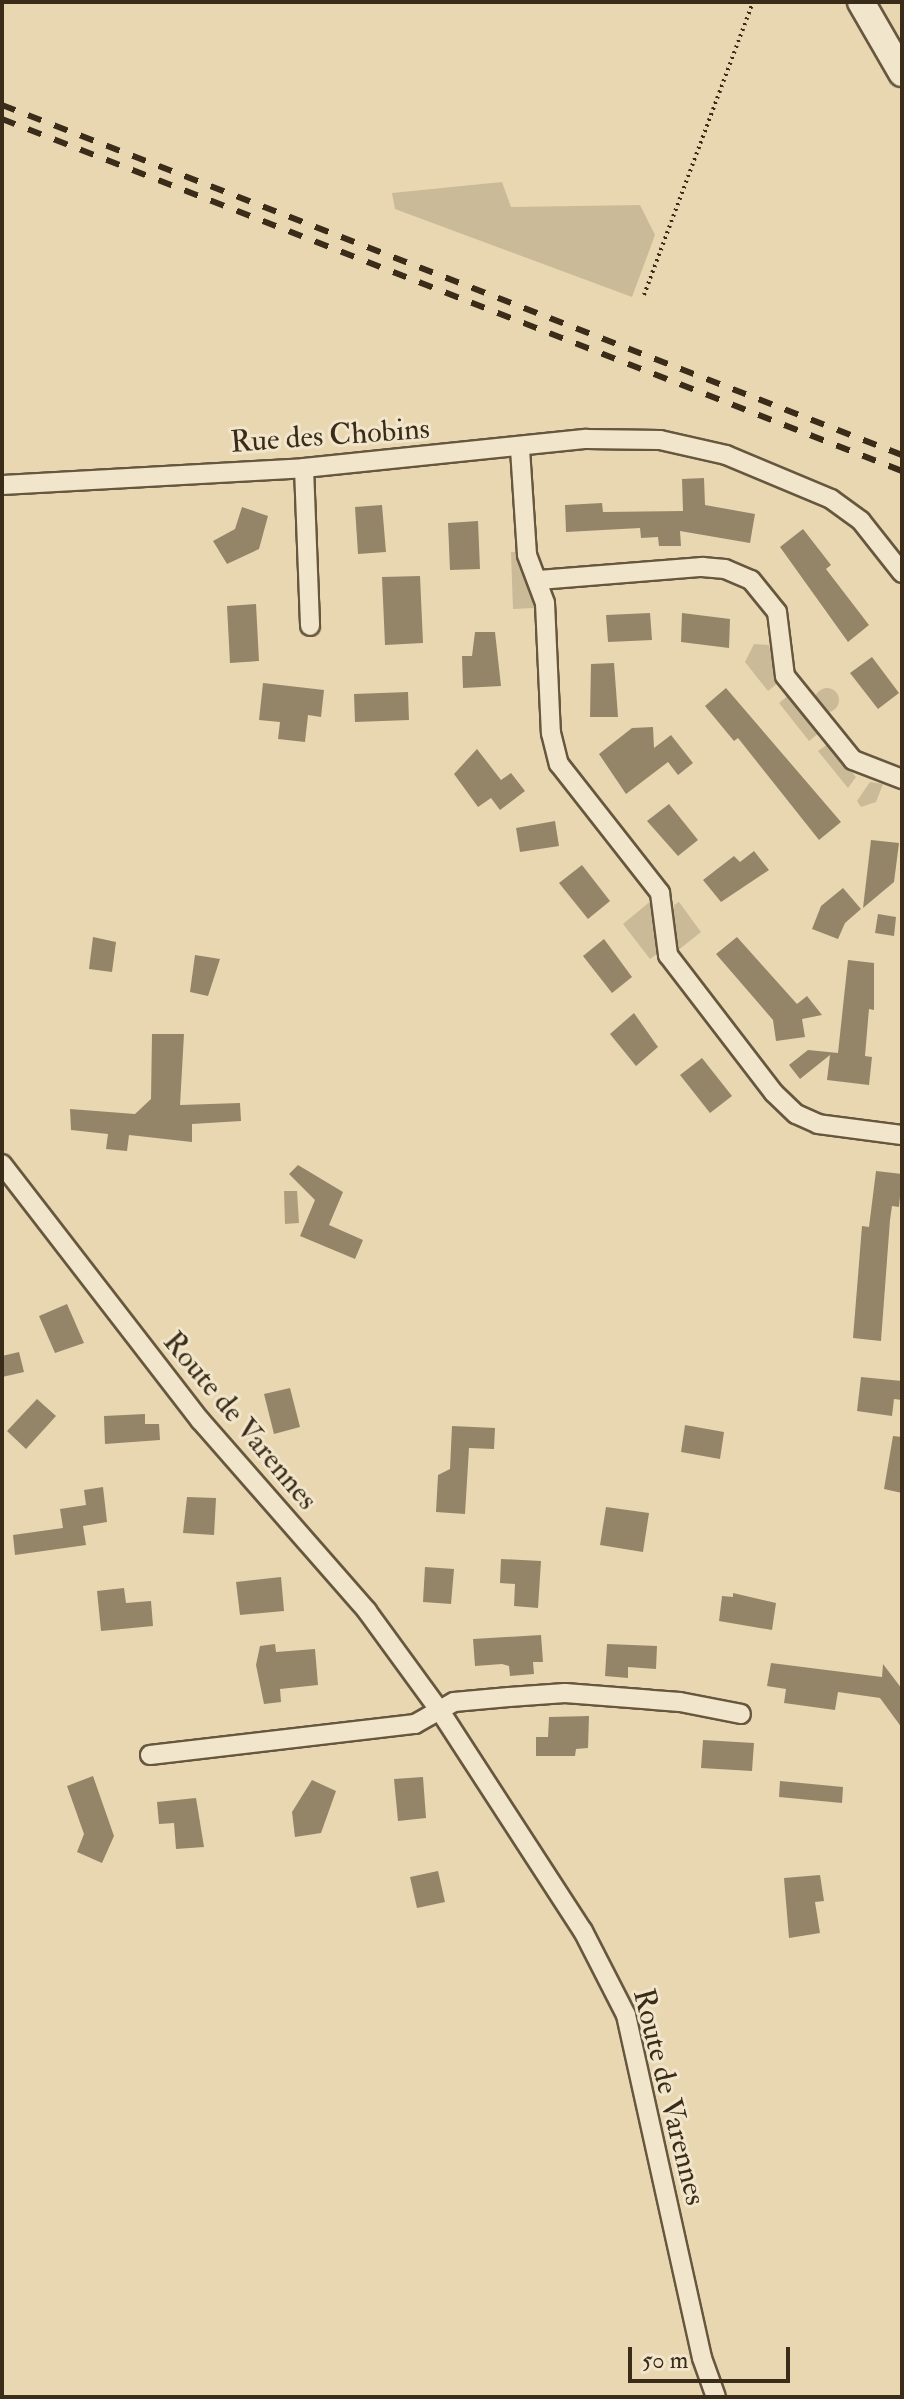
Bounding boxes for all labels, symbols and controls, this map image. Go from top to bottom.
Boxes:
street label: Rue des Chobins [229,411,431,461]
street label: Route de Varennes [155,1325,325,1517]
street label: Route de Varennes [625,1985,713,2209]
scale bar [632,2331,794,2381]
text: 50 m [642,2345,688,2376]

